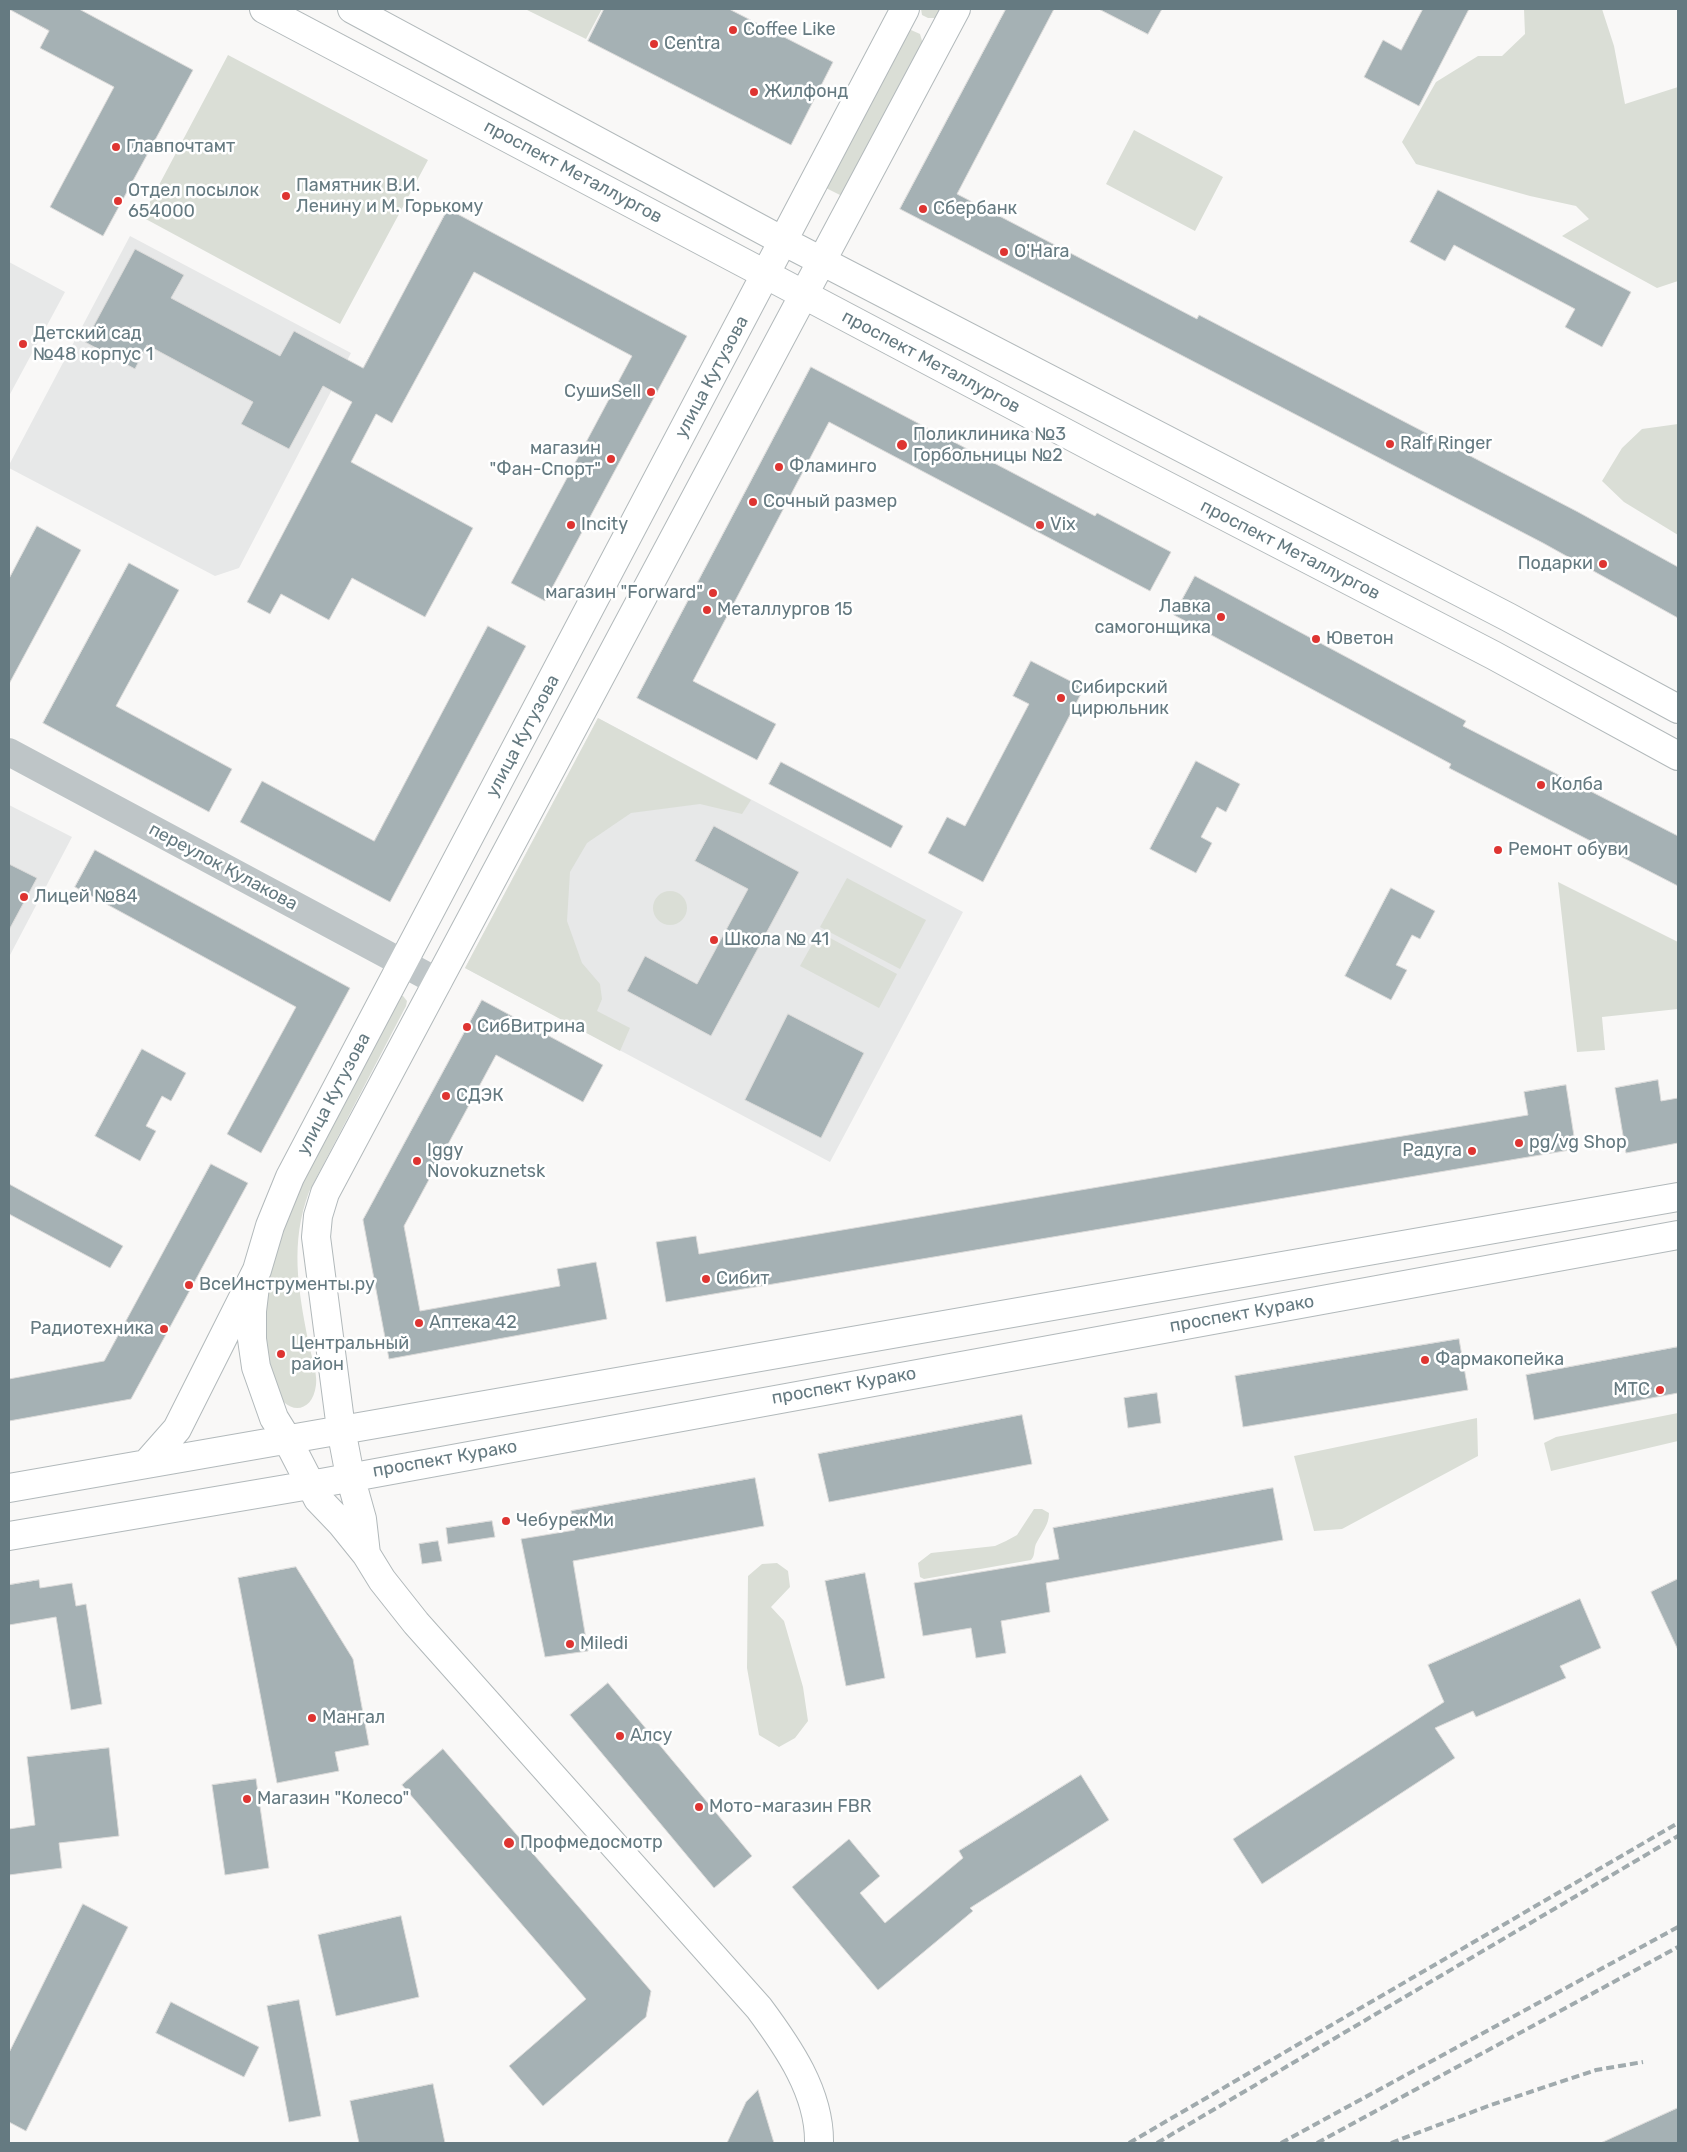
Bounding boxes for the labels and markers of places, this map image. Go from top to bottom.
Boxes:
place label: Coffee Like [743,19,835,41]
marker: Coffee Like [727,24,739,36]
place label: Centra [664,33,721,55]
marker: Centra [648,38,660,50]
place label: Жилфонд [764,81,848,103]
marker: Жилфонд [748,86,760,98]
place label: Главпочтамт [126,136,235,158]
marker: Главпочтамт [110,141,122,153]
place label: Памятник В.И. Ленину и М. Горькому [296,175,483,218]
place label: Отдел посылок 654000 [128,180,259,222]
marker: Памятник В.И. Ленину и М. Горькому [280,190,292,202]
marker: Отдел посылок 654000 [112,195,124,207]
place label: Сбербанк [933,198,1017,220]
marker: Сбербанк [917,203,929,215]
place label: O'Hara [1014,241,1070,263]
marker: O'Hara [998,246,1010,258]
place label: Детский сад №48 корпус 1 [33,323,153,366]
marker: Детский сад №48 корпус 1 [17,338,29,350]
place label: СушиSell [564,381,641,403]
marker: СушиSell [645,386,657,398]
place label: Поликлиника №3 Горбольницы №2 [913,424,1066,466]
place label: Ralf Ringer [1400,433,1492,455]
place label: магазин "Фан-Спорт" [490,438,601,480]
marker: Поликлиника №3 Горбольницы №2 [895,438,909,452]
marker: Ralf Ringer [1384,438,1396,450]
marker: магазин "Фан-Спорт" [605,453,617,465]
place label: Фламинго [789,456,877,478]
marker: Фламинго [773,461,785,473]
place label: Сочный размер [763,491,897,513]
marker: Сочный размер [747,496,759,508]
place label: Incity [581,514,628,536]
place label: Vix [1050,514,1076,536]
marker: Incity [565,519,577,531]
marker: Vix [1034,519,1046,531]
place label: Подарки [1518,553,1593,575]
marker: Подарки [1597,558,1609,570]
place label: магазин "Forward" [545,582,703,604]
marker: магазин "Forward" [707,587,719,599]
place label: Лавка самогонщика [1094,596,1211,638]
place label: Металлургов 15 [717,599,853,621]
marker: Металлургов 15 [701,604,713,616]
marker: Лавка самогонщика [1215,611,1227,623]
place label: Юветон [1326,628,1394,650]
marker: Юветон [1310,633,1322,645]
place label: Сибирский цирюльник [1071,677,1169,720]
marker: Сибирский цирюльник [1055,692,1067,704]
place label: Колба [1551,774,1603,796]
marker: Колба [1535,779,1547,791]
place label: Ремонт обуви [1508,839,1629,861]
marker: Ремонт обуви [1492,844,1504,856]
place label: Лицей №84 [34,886,138,908]
marker: Лицей №84 [18,891,30,903]
place label: Школа № 41 [724,929,829,951]
marker: Школа № 41 [708,934,720,946]
place label: СибВитрина [477,1016,585,1038]
marker: СибВитрина [461,1021,473,1033]
place label: СДЭК [456,1085,504,1107]
marker: СДЭК [440,1090,452,1102]
place label: pg/vg Shop [1529,1132,1627,1154]
marker: pg/vg Shop [1513,1137,1525,1149]
place label: Iggy Novokuznetsk [427,1140,545,1182]
place label: Радуга [1402,1140,1462,1162]
marker: Радуга [1466,1145,1478,1157]
marker: Iggy Novokuznetsk [411,1155,423,1167]
place label: Сибит [716,1268,770,1290]
marker: Сибит [700,1273,712,1285]
place label: ВсеИнструменты.ру [199,1274,375,1296]
marker: ВсеИнструменты.ру [183,1279,195,1291]
place label: Аптека 42 [429,1312,517,1334]
marker: Аптека 42 [413,1317,425,1329]
place label: Радиотехника [30,1318,154,1340]
marker: Радиотехника [158,1323,170,1335]
place label: Центральный район [291,1333,409,1376]
marker: Центральный район [275,1348,287,1360]
place label: Фармакопейка [1435,1349,1564,1371]
marker: Фармакопейка [1419,1354,1431,1366]
place label: МТС [1613,1379,1650,1401]
marker: МТС [1654,1384,1666,1396]
place label: ЧебурекМи [516,1510,614,1532]
marker: ЧебурекМи [500,1515,512,1527]
place label: Miledi [580,1633,628,1655]
marker: Miledi [564,1638,576,1650]
place label: Мангал [322,1707,385,1729]
marker: Мангал [306,1712,318,1724]
place label: Алсу [630,1725,672,1747]
marker: Алсу [614,1730,626,1742]
place label: Магазин "Колесо" [257,1788,409,1810]
marker: Магазин "Колесо" [241,1793,253,1805]
place label: Мото-магазин FBR [709,1796,872,1818]
marker: Мото-магазин FBR [693,1801,705,1813]
place label: Профмедосмотр [520,1832,663,1854]
marker: Профмедосмотр [502,1836,516,1850]

